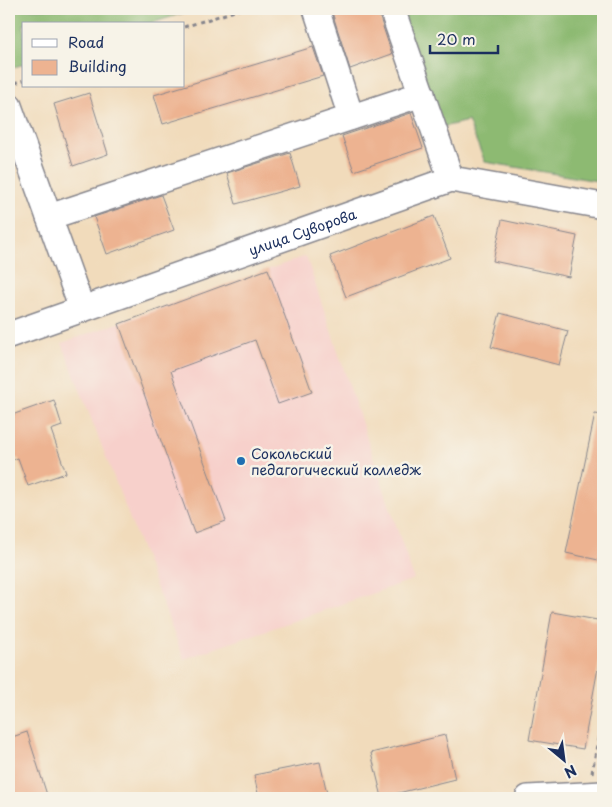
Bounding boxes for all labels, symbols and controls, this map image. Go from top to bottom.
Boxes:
legend [22,22,185,88]
scale bar [430,22,497,54]
text: 20 m [437,27,476,50]
text: Road [68,30,104,53]
text: Building [68,54,127,77]
street label: улица Суворова [245,203,359,260]
place label: Сокольский педагогический колледж [251,443,421,480]
marker: Сокольский педагогический колледж [235,455,247,467]
north arrow [540,734,590,784]
text: N [561,760,580,784]

